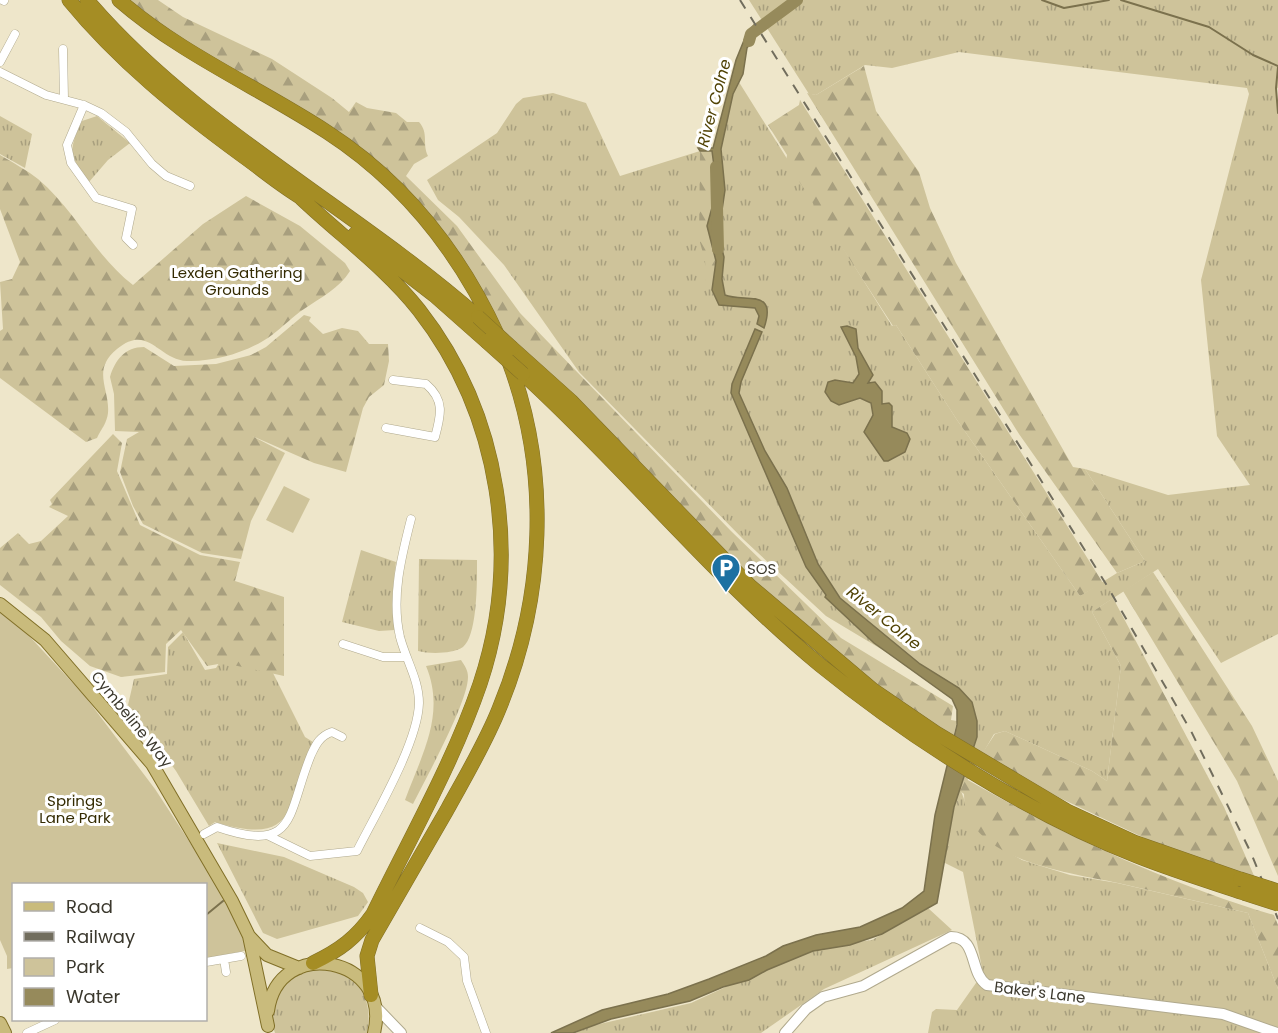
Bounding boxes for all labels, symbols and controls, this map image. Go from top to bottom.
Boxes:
water label: River Colne [691,56,737,149]
park label: Lexden Gathering Grounds [171,262,303,300]
parking icon: SOS [710,552,742,594]
place label: SOS [747,558,776,579]
water label: River Colne [842,581,926,655]
street label: Cymbeline Way [87,666,178,772]
park label: Springs Lane Park [39,790,111,828]
legend [12,883,207,1021]
text: Road [66,894,113,919]
text: Railway [66,924,135,949]
text: Park [66,954,105,979]
street label: Baker's Lane [993,976,1087,1008]
text: Water [66,984,120,1009]

